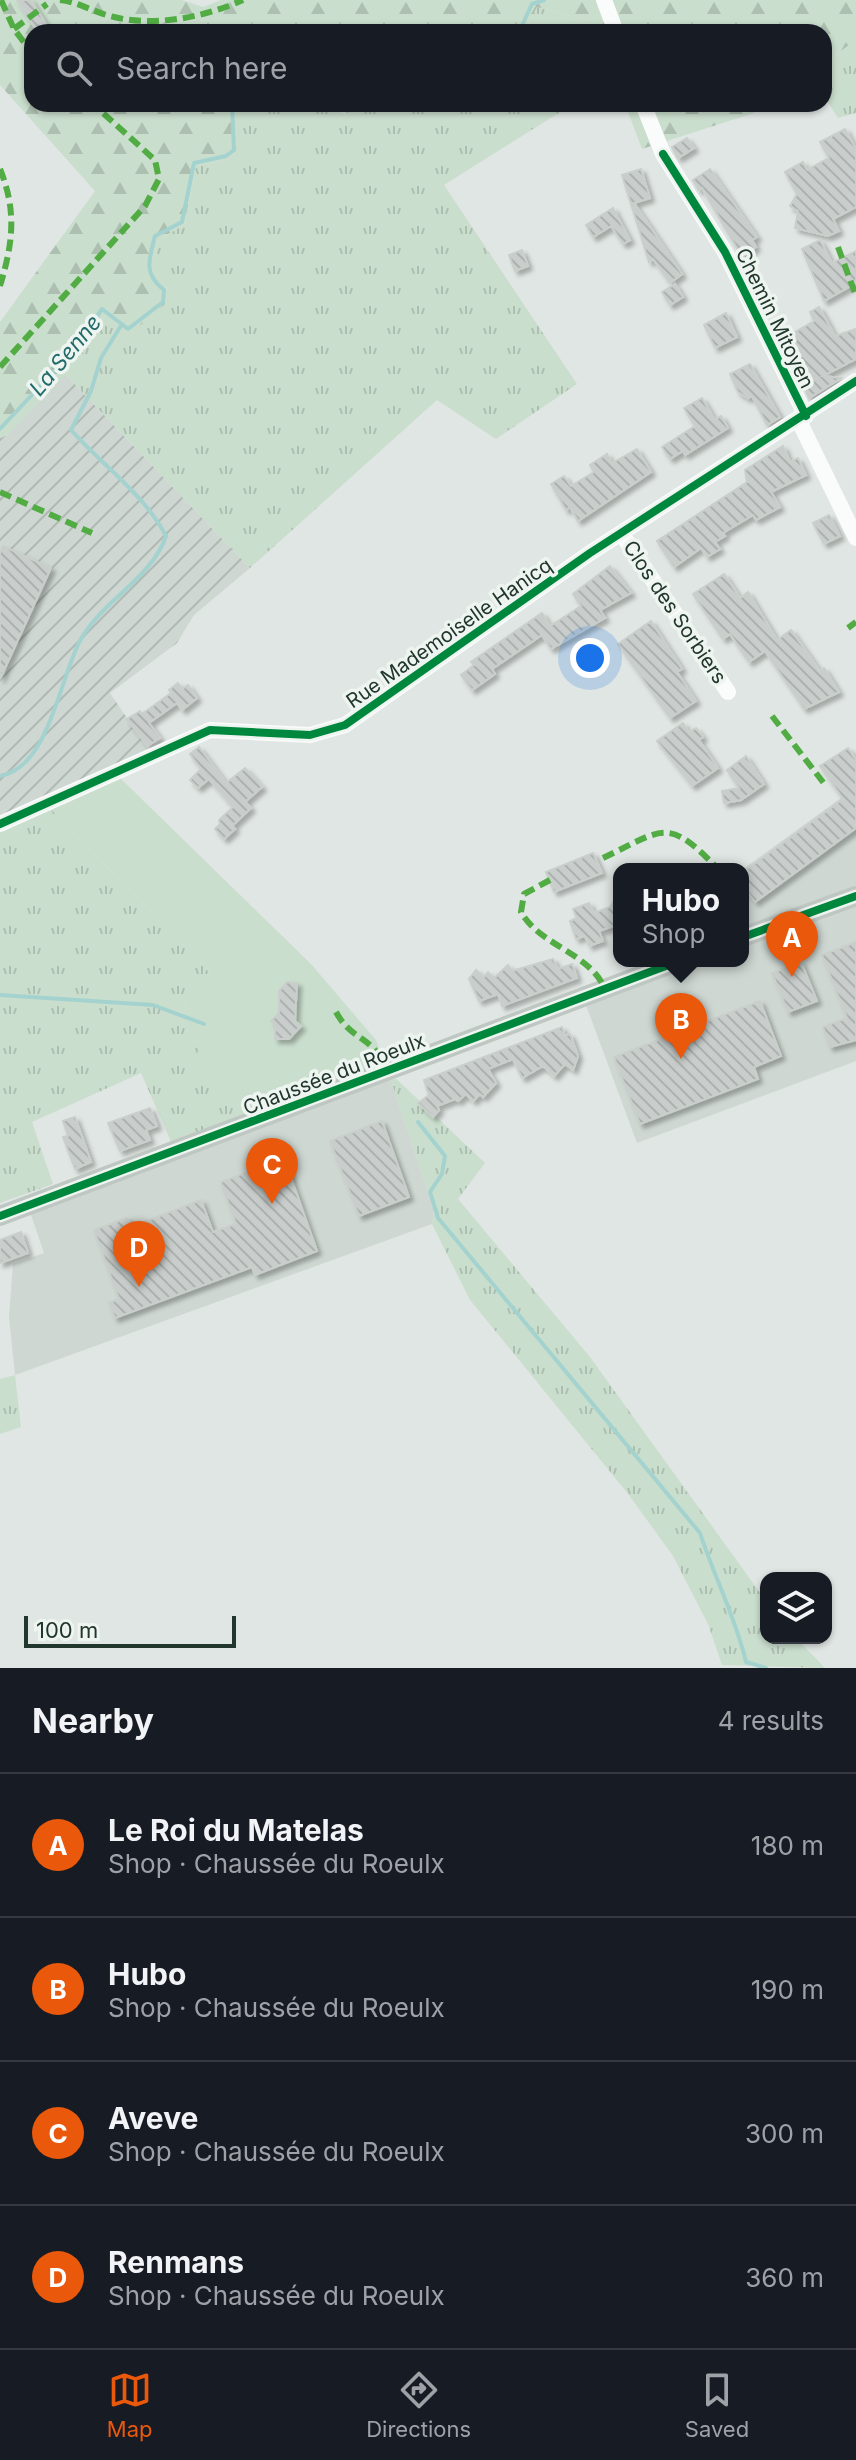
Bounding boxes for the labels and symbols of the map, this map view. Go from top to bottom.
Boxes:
street label: Chemin Mitoyen [731,244,819,392]
water label: La Senne [24,309,106,401]
street label: Clos des Sorbiers [618,536,732,688]
street label: Rue Mademoiselle Hanicq [342,553,556,713]
your location [570,638,610,678]
pin: A [766,911,818,977]
pin: B [655,993,707,1059]
street label: Chaussée du Roeulx [240,1028,428,1120]
pin: C [246,1138,298,1204]
pin: D [113,1221,165,1287]
scale bar [24,1612,236,1648]

